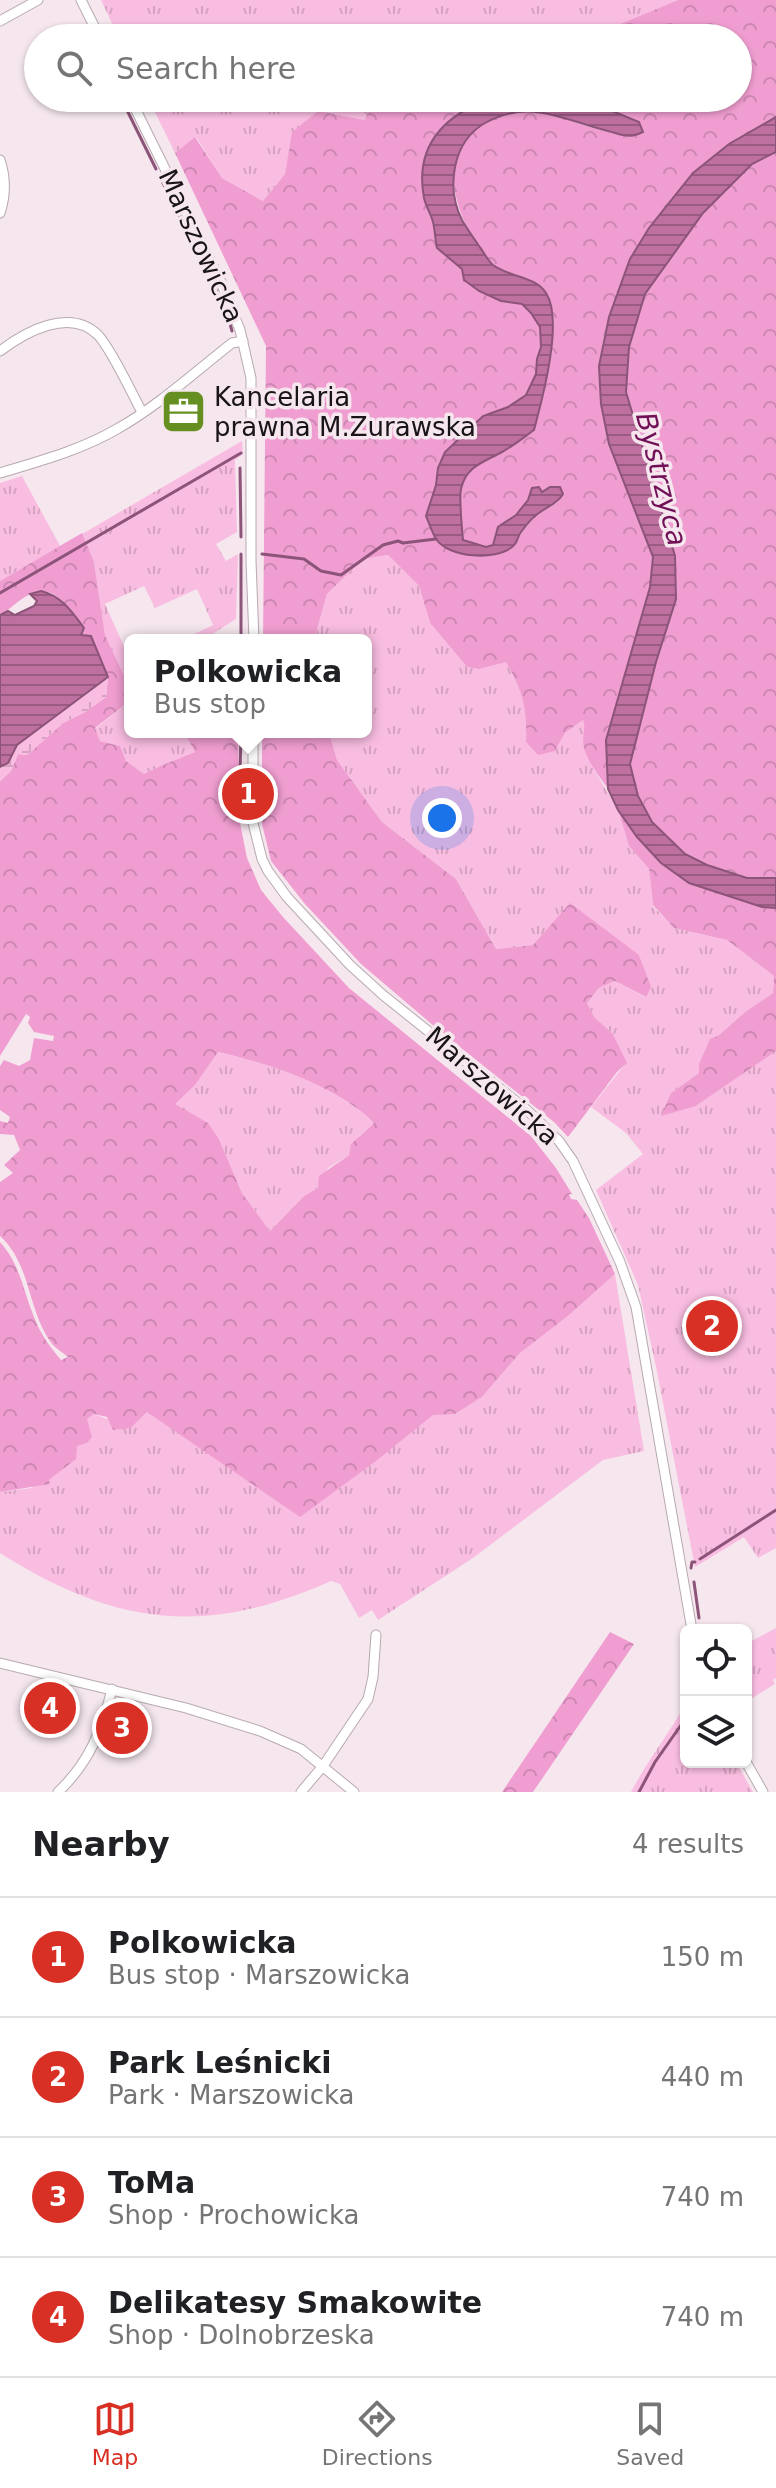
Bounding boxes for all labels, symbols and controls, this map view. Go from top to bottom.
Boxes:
search box [24,24,752,112]
icon: search [52,46,96,90]
text: Search here [116,51,296,86]
street label: Marszowicka [152,165,250,327]
place label: Kancelaria prawna M.Zurawska [214,382,476,442]
office icon: Kancelaria prawna M.Zurawska [159,388,207,436]
water label: Bystrzyca [629,409,694,549]
popup [124,634,372,738]
text: Polkowicka [154,654,342,689]
text: Bus stop [154,689,266,719]
pin: 1 [222,764,274,824]
your location [422,798,462,838]
street label: Marszowicka [420,1020,564,1152]
pin: 2 [686,1296,738,1356]
map controls [680,1624,752,1768]
button: locate [680,1624,752,1696]
pin: 4 [24,1678,76,1738]
button: layers [680,1696,752,1768]
pin: 3 [96,1698,148,1758]
text: Nearby [32,1824,170,1864]
text: 4 results [632,1829,744,1859]
text: Polkowicka [108,1925,297,1960]
text: 1 [49,1942,67,1972]
text: 150 m [661,1942,744,1972]
text: Bus stop · Marszowicka [108,1960,411,1990]
text: Park Leśnicki [108,2045,332,2080]
text: 2 [49,2062,67,2092]
text: 440 m [661,2062,744,2092]
text: Park · Marszowicka [108,2080,354,2110]
text: ToMa [108,2165,195,2200]
text: 3 [49,2182,67,2212]
text: 740 m [661,2182,744,2212]
text: Shop · Prochowicka [108,2200,359,2230]
text: Delikatesy Smakowite [108,2285,482,2320]
text: 4 [49,2302,67,2332]
text: 740 m [661,2302,744,2332]
text: Shop · Dolnobrzeska [108,2320,375,2350]
tab: Map [92,2397,138,2470]
tab: Directions [322,2397,433,2470]
tab: Saved [616,2397,684,2470]

